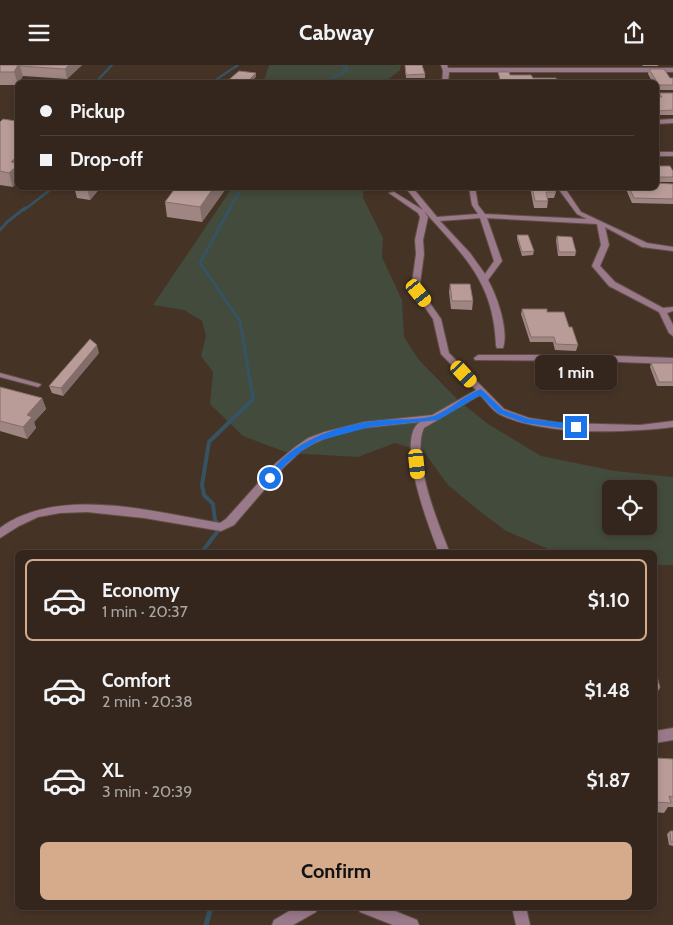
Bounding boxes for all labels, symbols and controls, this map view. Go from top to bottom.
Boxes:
icon: menu [25,19,53,47]
text: Cabway [299,19,374,46]
icon: share [620,19,648,47]
text: Pickup [70,100,125,123]
text: Drop-off [70,148,143,171]
car [403,277,434,309]
callout: 1 min [535,355,617,389]
car [448,358,479,390]
text: 1 min [558,363,594,382]
route end [565,416,587,438]
car [407,448,426,480]
route start [259,467,281,489]
map controls [602,480,657,535]
button: locate [602,480,657,535]
icon: car [42,578,87,623]
text: Economy [102,579,180,602]
text: $1.10 [588,589,630,612]
text: 1 min · 20:37 [102,602,188,621]
icon: car [42,668,87,713]
text: Comfort [102,669,171,692]
text: $1.48 [584,679,630,702]
text: 2 min · 20:38 [102,692,193,711]
icon: car [42,758,87,803]
text: XL [102,759,123,782]
text: $1.87 [587,769,630,792]
text: 3 min · 20:39 [102,782,192,801]
button: Confirm [40,842,632,900]

